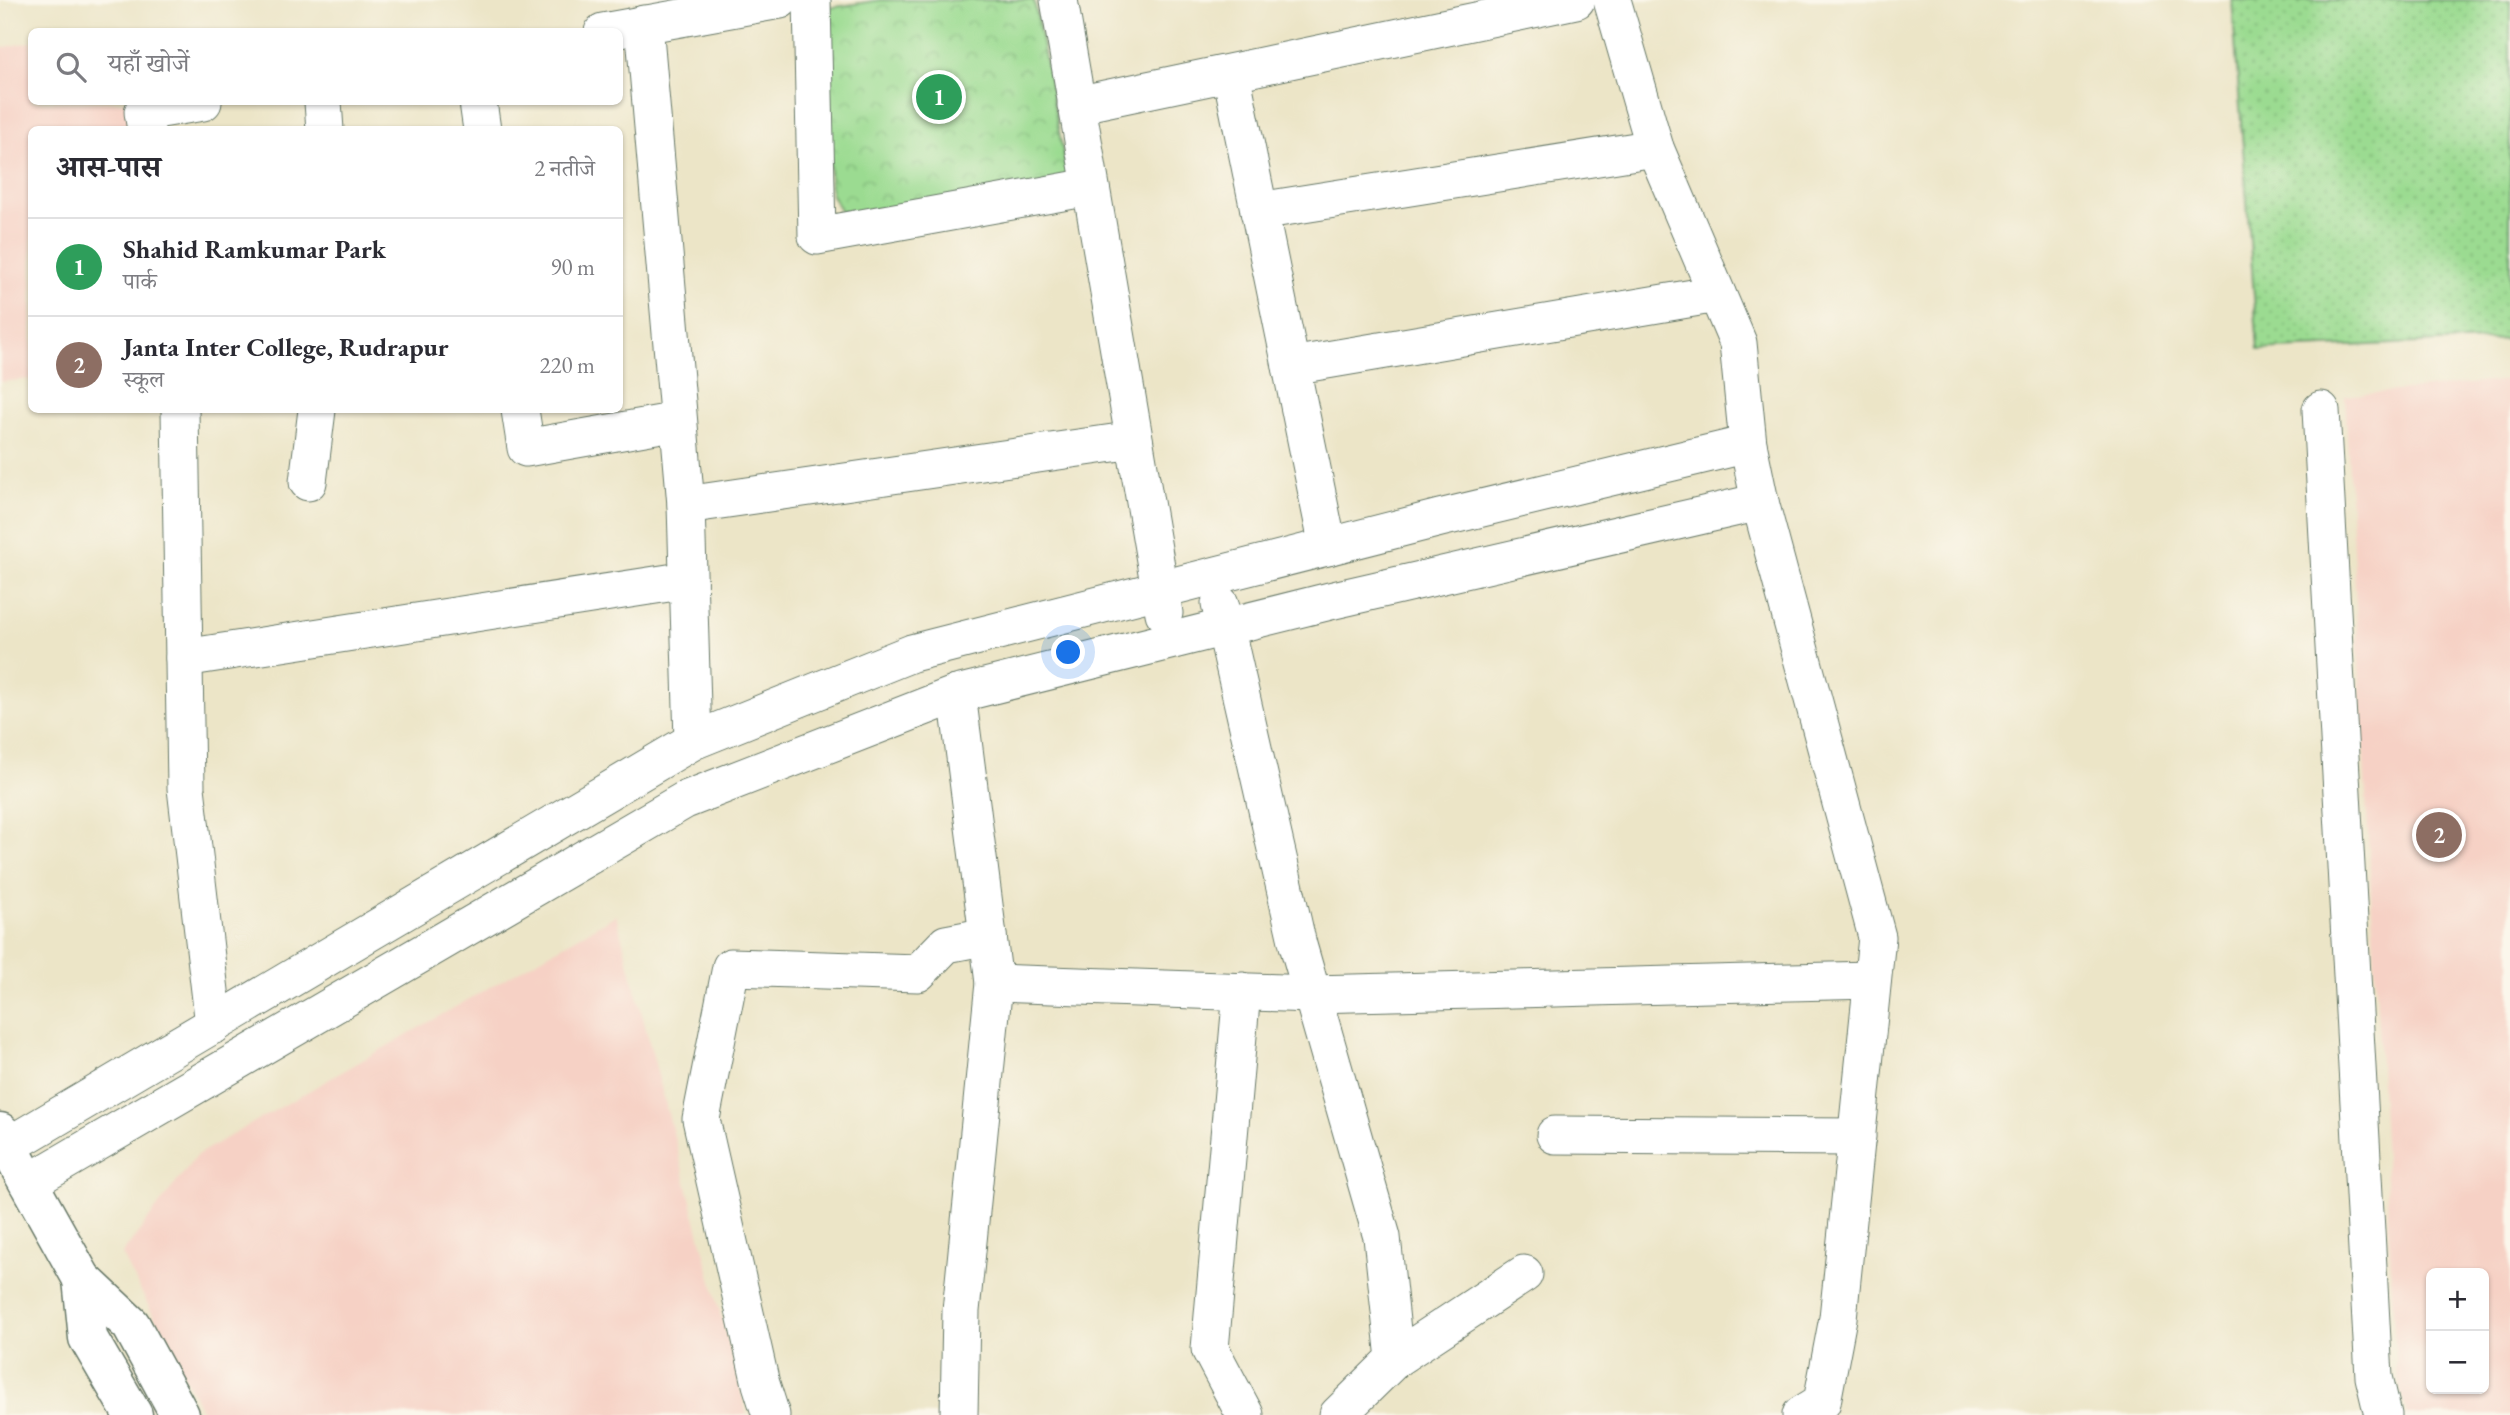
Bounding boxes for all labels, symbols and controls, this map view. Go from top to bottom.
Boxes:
search box [28,28,623,105]
text: यहाँ खोजें [108,46,189,80]
icon: search [52,48,90,86]
pin: 1 [916,71,962,123]
text: आस-पास [56,147,161,186]
text: 2 नतीजे [534,153,595,183]
text: Shahid Ramkumar Park [123,232,386,266]
text: 1 [73,252,85,282]
text: 90 m [550,252,595,282]
text: पार्क [123,266,157,296]
text: Janta Inter College, Rudrapur [123,330,449,364]
text: 2 [73,350,85,380]
text: 220 m [539,350,595,380]
text: स्कूल [123,364,164,394]
your location [1051,635,1085,669]
pin: 2 [2416,809,2462,861]
map controls [2426,1268,2489,1394]
button: + [2426,1268,2489,1331]
button: − [2426,1331,2489,1394]

